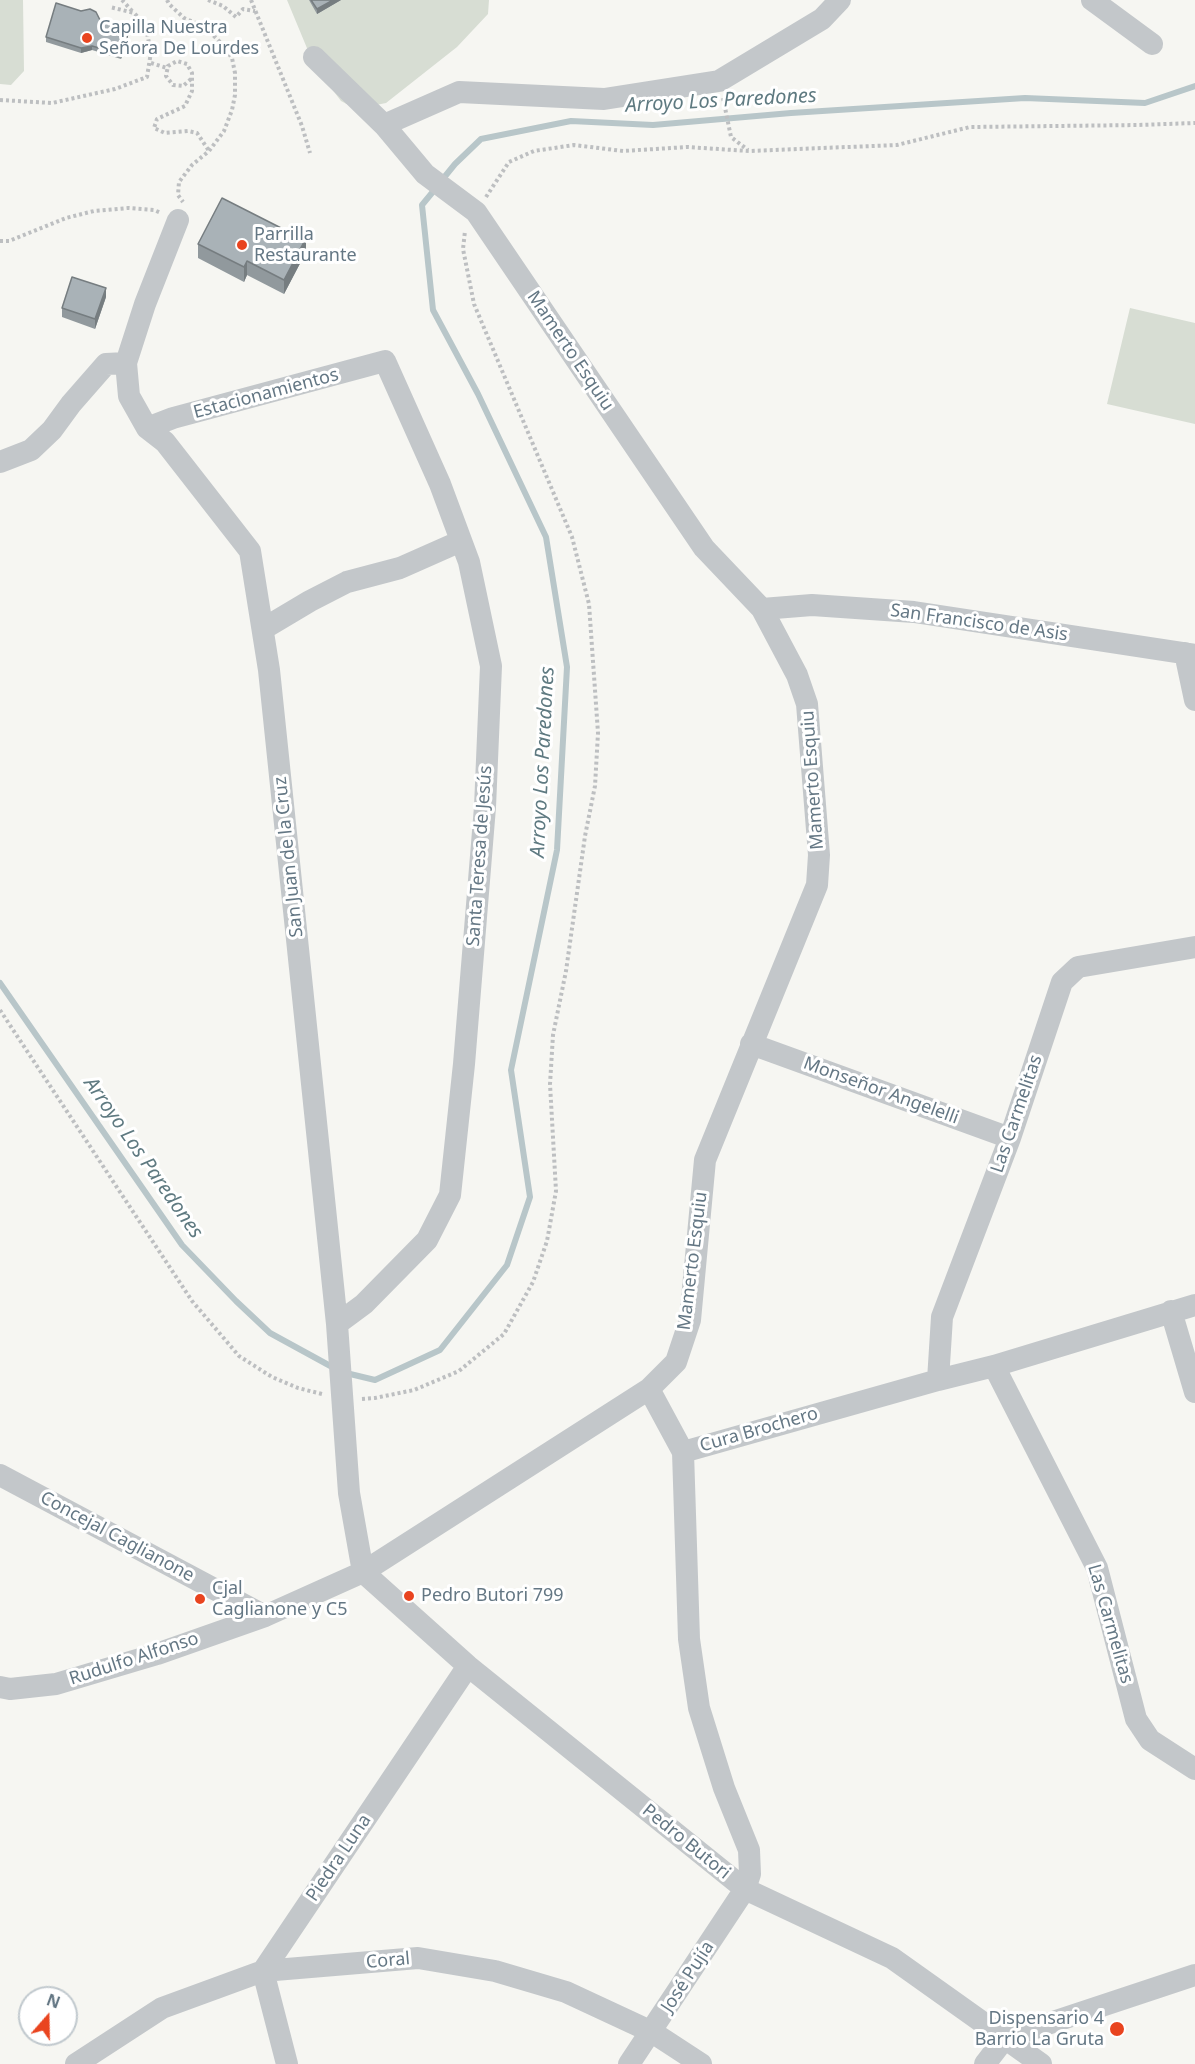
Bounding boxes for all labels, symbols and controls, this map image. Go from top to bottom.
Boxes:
place label: Capilla Nuestra Señora De Lourdes [99,17,259,60]
marker: Capilla Nuestra Señora De Lourdes [80,31,94,45]
water label: Arroyo Los Paredones [625,84,817,118]
place label: Parrilla Restaurante [254,224,357,266]
marker: Parrilla Restaurante [235,238,249,252]
street label: Mamerto Esquiu [522,287,618,415]
street label: Estacionamientos [191,364,341,424]
street label: San Francisco de Asis [889,600,1069,646]
water label: Arroyo Los Paredones [526,666,560,858]
street label: Mamerto Esquiu [797,710,829,850]
street label: Santa Teresa de Jesús [463,765,497,947]
street label: San Juan de la Cruz [270,776,308,938]
street label: Las Carmelitas [987,1052,1047,1176]
street label: Monseñor Angelelli [800,1053,962,1129]
water label: Arroyo Los Paredones [78,1073,208,1243]
street label: Mamerto Esquiu [674,1190,712,1332]
street label: Cura Brochero [697,1403,821,1457]
street label: Concejal Caglianone [36,1487,198,1587]
street label: Las Carmelitas [1083,1562,1137,1686]
place label: Cjal Caglianone y C5 [212,1578,347,1620]
place label: Pedro Butori 799 [421,1585,564,1607]
marker: Pedro Butori 799 [402,1589,416,1603]
marker: Cjal Caglianone y C5 [193,1592,207,1606]
street label: Rudulfo Alfonso [67,1628,201,1690]
street label: Pedro Butori [638,1800,734,1884]
street label: Piedra Luna [302,1810,376,1906]
street label: José Pujía [657,1937,719,2017]
street label: Coral [365,1948,411,1974]
north arrow [18,1986,78,2046]
text: N [44,1988,63,2014]
place label: Dispensario 4 Barrio La Gruta [975,2008,1104,2050]
marker: Dispensario 4 Barrio La Gruta [1108,2020,1126,2038]

